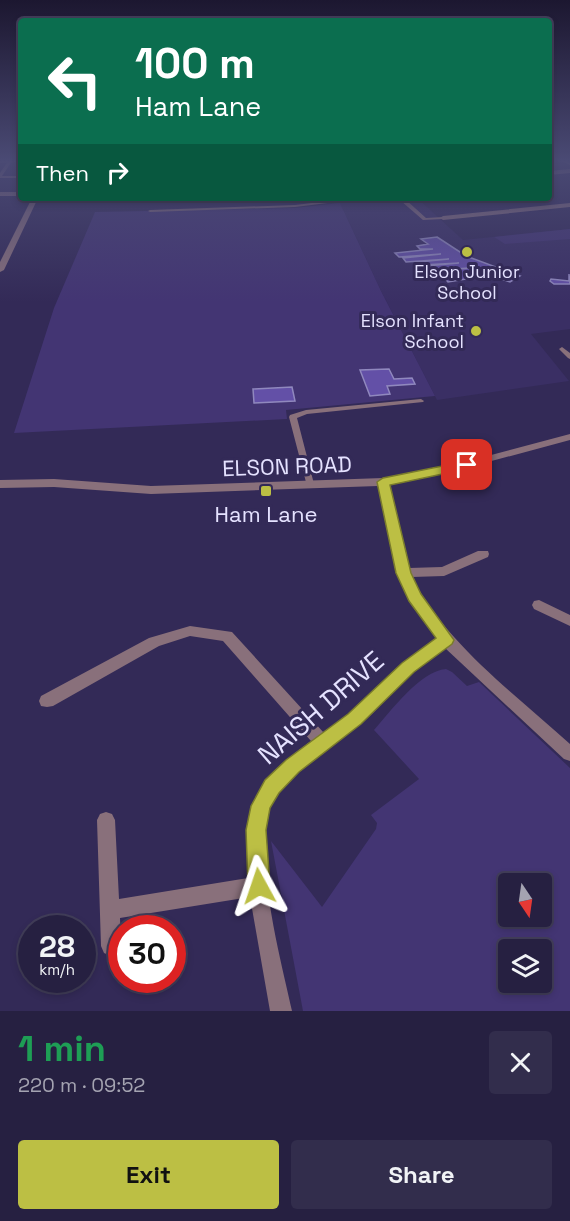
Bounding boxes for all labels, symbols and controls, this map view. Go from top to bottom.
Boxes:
text: 100 m [135,37,255,90]
icon: left [36,42,114,120]
text: Ham Lane [135,89,261,124]
icon: right [101,156,134,189]
text: Then [36,159,89,187]
marker: Elson Junior School [460,245,474,259]
place label: Elson Junior School [414,260,520,304]
place label: Elson Infant School [361,309,464,353]
marker: Elson Infant School [469,324,483,338]
pin [441,439,492,490]
icon: arrive [450,448,483,481]
street label: ELSON ROAD [222,450,352,482]
marker: Ham Lane [259,484,273,498]
place label: Ham Lane [215,500,317,528]
street label: NAISH DRIVE [250,643,391,772]
position arrow [227,854,291,918]
north arrow [498,873,552,927]
map controls [498,873,552,993]
speed limit sign: 30 [108,915,186,993]
text: 28 [39,927,75,966]
button: layers [498,939,552,993]
text: km/h [39,960,75,979]
text: 1 min [18,1026,106,1072]
button: close [489,1031,552,1094]
text: 220 m · 09:52 [18,1072,145,1098]
button: Exit [18,1140,279,1209]
button: Share [291,1140,552,1209]

